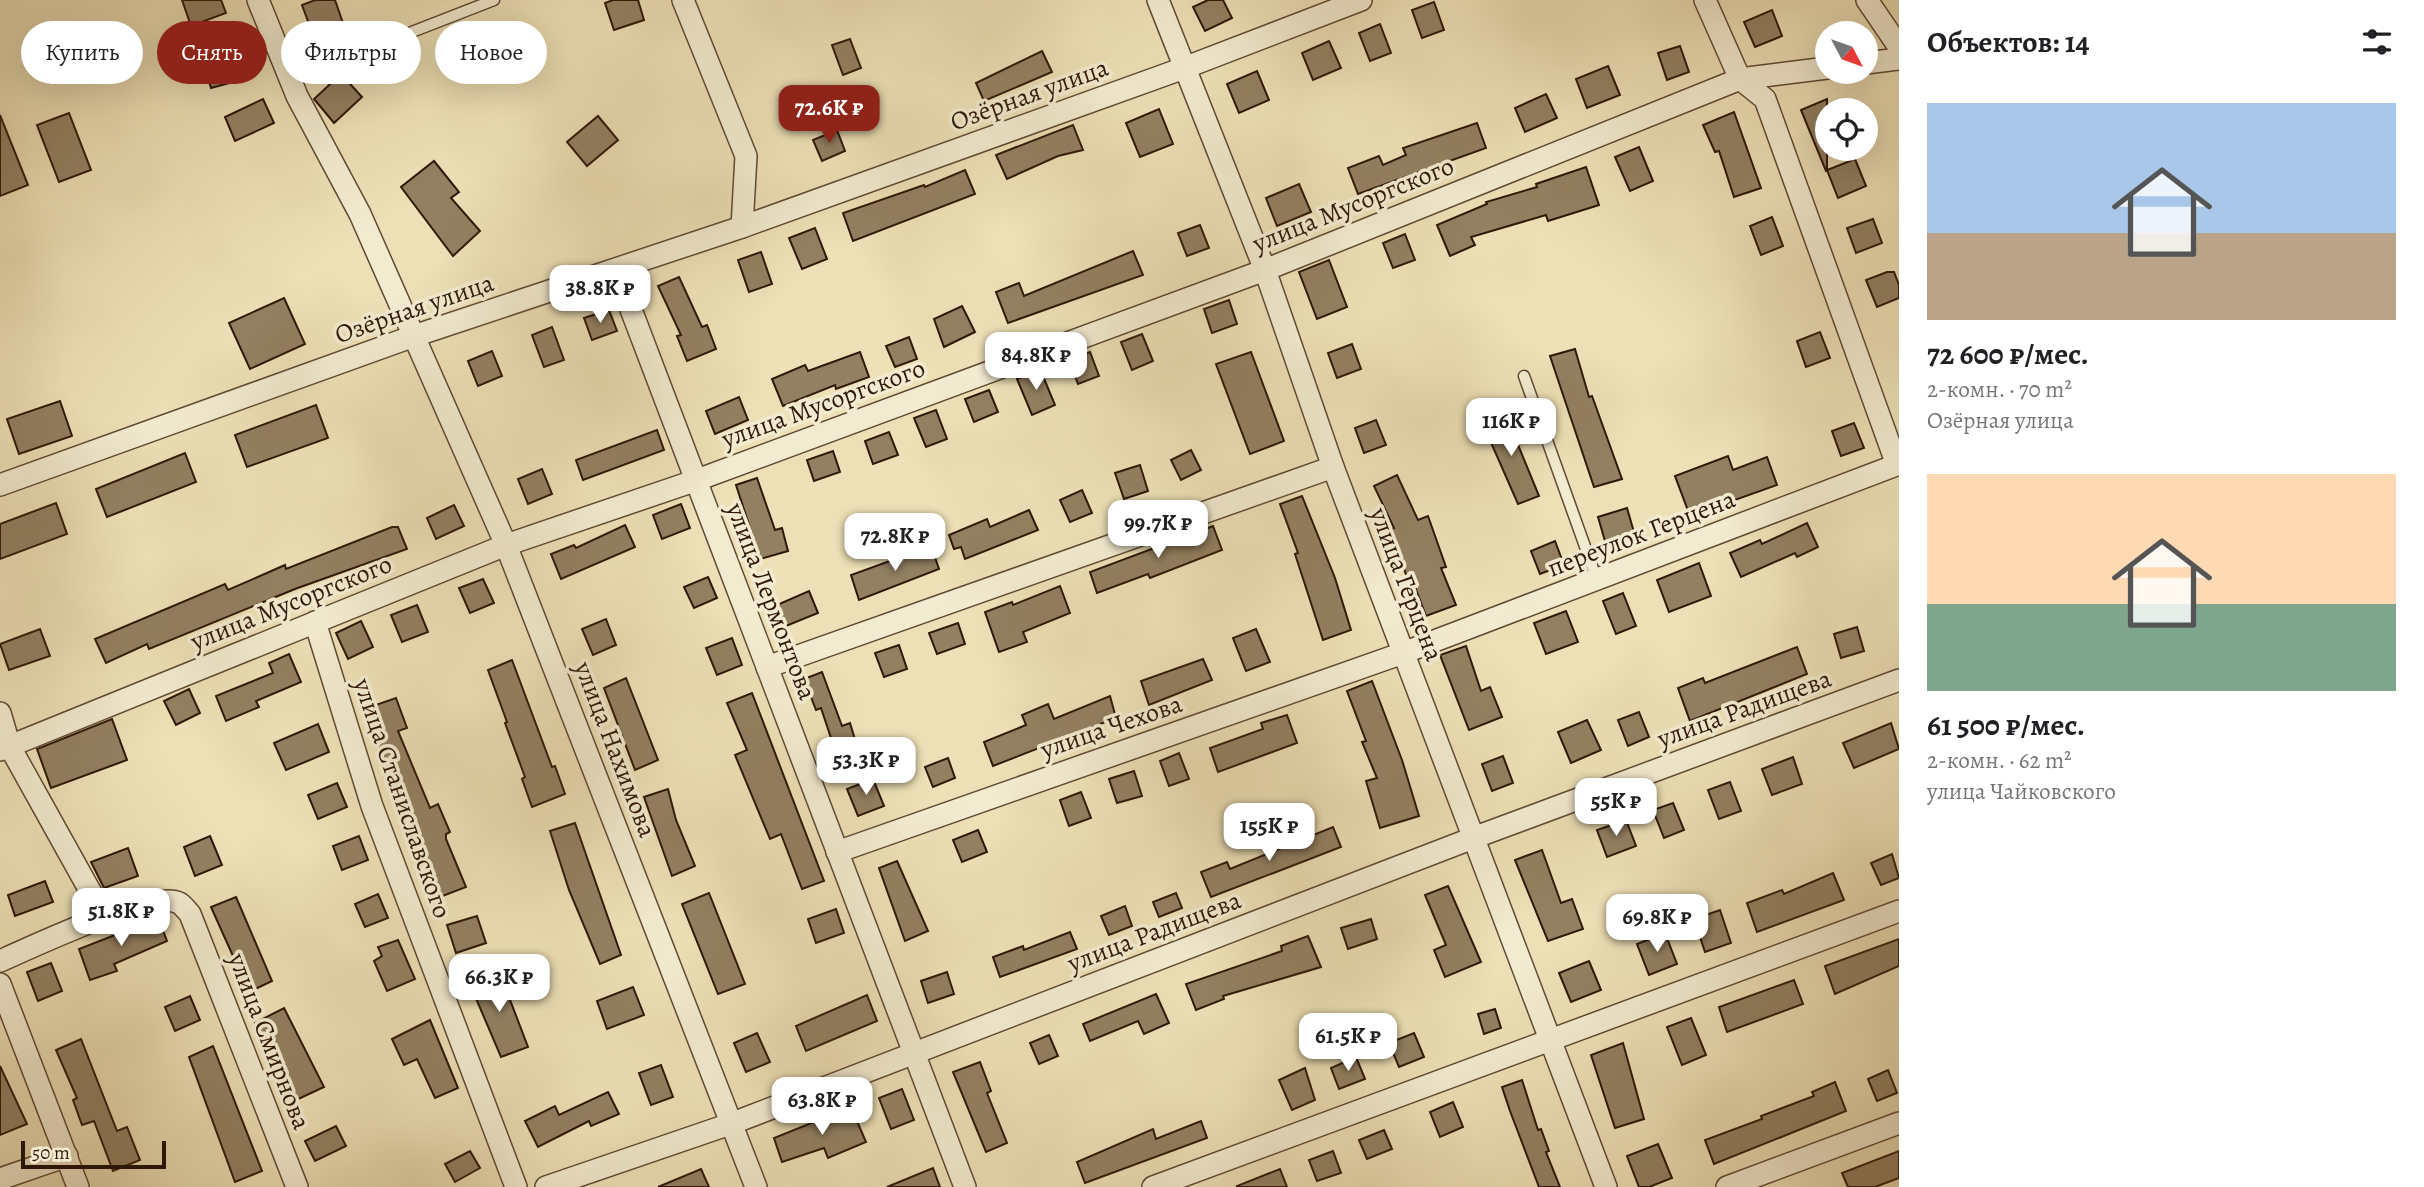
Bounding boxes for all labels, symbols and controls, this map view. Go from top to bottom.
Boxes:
chip: Купить [21,21,143,84]
chip: Снять [157,21,267,84]
chip: Фильтры [281,21,421,84]
chip: Новое [435,21,547,84]
north arrow [1815,21,1878,84]
map controls [1815,21,1878,161]
text: Объектов: 14 [1927,22,2089,62]
icon: filters [2358,23,2396,61]
street label: Озёрная улица [945,50,1113,139]
pin: 72.6K ₽ [764,86,894,145]
text: 72.6K ₽ [795,92,863,123]
button: locate [1815,98,1878,161]
street label: улица Мусоргского [1246,148,1459,261]
icon: home [2099,149,2225,275]
street label: Озёрная улица [330,265,498,352]
pin: 38.8K ₽ [535,266,665,325]
text: 38.8K ₽ [565,272,635,303]
pin: 84.8K ₽ [971,332,1101,392]
text: 72 600 ₽/мес. [1927,334,2089,374]
text: 84.8K ₽ [1001,339,1071,370]
street label: улица Мусоргского [716,350,930,457]
text: 2-комн. · 70 m² [1927,374,2072,405]
pin: 116K ₽ [1454,398,1568,458]
text: 116K ₽ [1482,405,1540,436]
text: Озёрная улица [1927,405,2074,436]
street label: переулок Герцена [1542,482,1740,585]
street label: улица Лермонтова [718,497,825,705]
pin: 99.7K ₽ [1093,500,1223,560]
street label: улица Герцена [1361,502,1452,666]
text: 99.7K ₽ [1124,507,1192,538]
pin: 72.8K ₽ [830,514,960,573]
text: 72.8K ₽ [860,520,930,551]
icon: home [2099,520,2225,646]
street label: улица Мусоргского [184,546,397,659]
street label: улица Нахимова [566,655,665,842]
street label: улица Радищева [1651,661,1836,757]
street label: улица Станиславского [345,673,460,923]
street label: улица Чехова [1035,686,1187,767]
text: 61 500 ₽/мес. [1927,705,2085,745]
pin: 53.3K ₽ [801,738,931,797]
text: 53.3K ₽ [833,744,899,775]
text: 2-комн. · 62 m² [1927,745,2072,776]
text: улица Чайковского [1927,776,2116,807]
pin: 55K ₽ [1567,778,1665,838]
text: 55K ₽ [1591,785,1641,816]
pin: 155K ₽ [1212,804,1326,863]
text: 155K ₽ [1240,810,1298,841]
street label: улица Радищева [1062,882,1246,981]
pin: 51.8K ₽ [56,888,186,948]
pin: 69.8K ₽ [1592,894,1722,954]
text: 51.8K ₽ [88,895,154,926]
text: 69.8K ₽ [1622,901,1692,932]
street label: улица Смирнова [219,947,319,1134]
pin: 66.3K ₽ [434,954,564,1014]
text: 66.3K ₽ [465,961,533,992]
pin: 61.5K ₽ [1283,1014,1413,1073]
text: 61.5K ₽ [1315,1020,1381,1051]
pin: 63.8K ₽ [757,1078,887,1137]
text: 63.8K ₽ [788,1084,856,1115]
scale bar [21,1138,166,1170]
text: 50 m [32,1140,70,1166]

